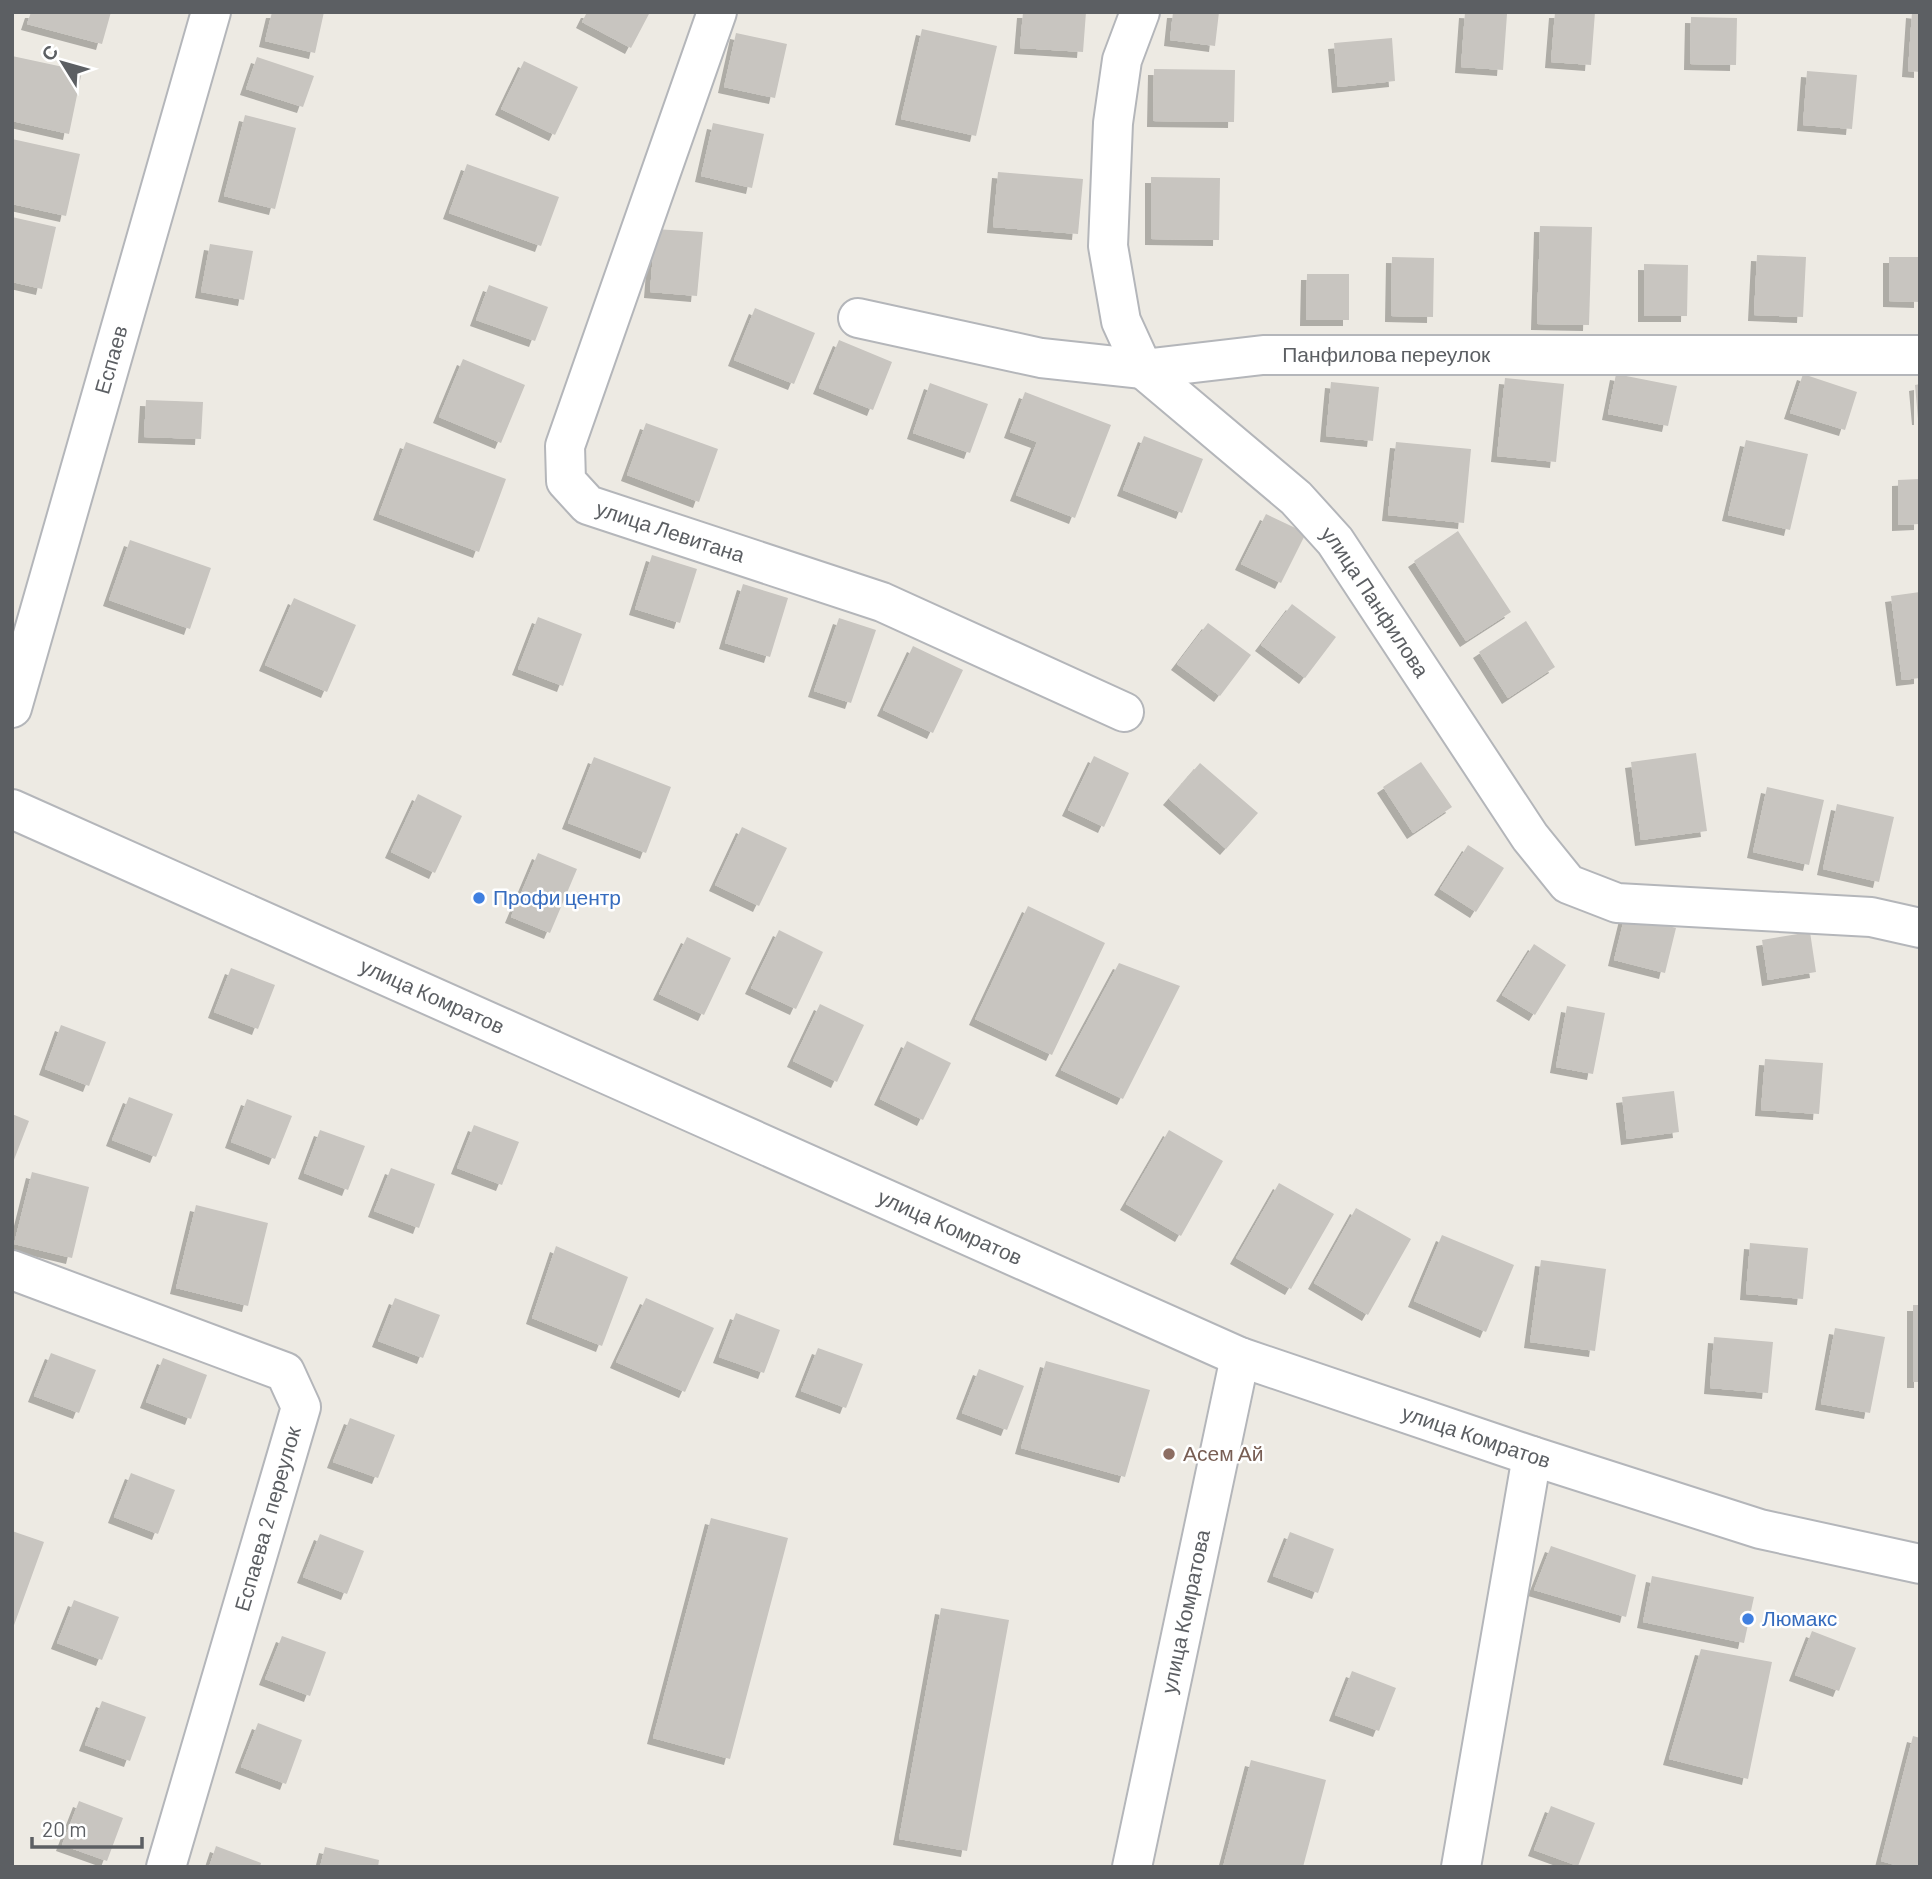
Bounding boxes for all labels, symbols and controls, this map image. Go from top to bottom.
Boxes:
north arrow [28,28,98,98]
text: С [36,40,63,65]
street label: Еспаев [88,322,132,397]
street label: Панфилова переулок [1282,341,1491,366]
street label: улица Левитана [593,495,748,567]
street label: улица Панфилова [1317,520,1435,682]
place label: Профи центр [493,884,621,909]
marker: Профи центр [471,890,487,906]
street label: улица Комратов [357,952,509,1038]
street label: улица Комратов [874,1183,1027,1269]
street label: улица Комратов [1399,1399,1554,1472]
street label: Еспаева 2 переулок [228,1423,305,1614]
place label: Асем Ай [1183,1440,1264,1465]
marker: Асем Ай [1161,1446,1177,1462]
street label: улица Комратова [1155,1527,1214,1696]
place label: Люмакс [1762,1605,1837,1630]
marker: Люмакс [1740,1611,1756,1627]
scale bar [32,1806,142,1850]
text: 20 m [42,1816,87,1841]

